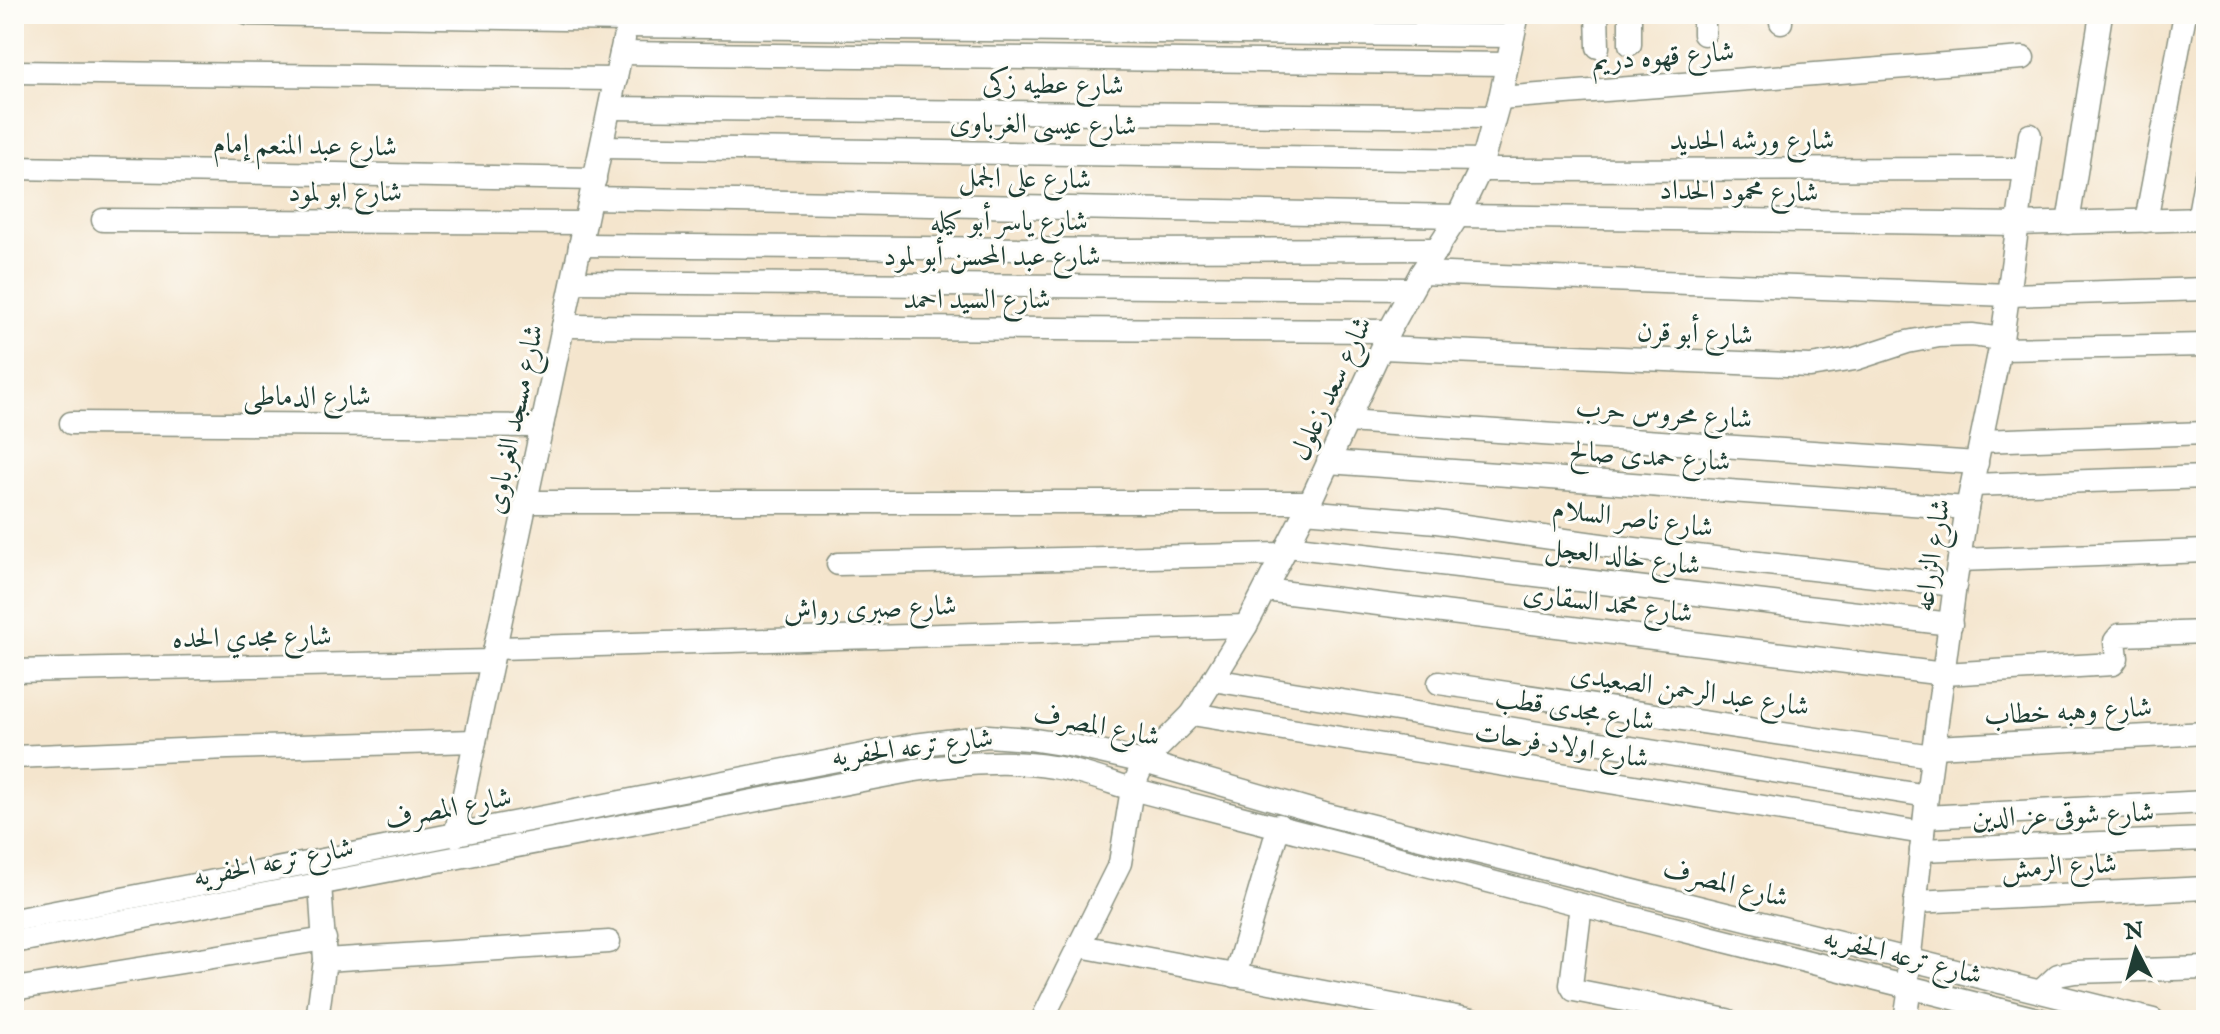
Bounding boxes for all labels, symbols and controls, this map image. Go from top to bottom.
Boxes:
street label: شارع قهوه دريم [1591,35,1736,85]
street label: شارع عطيه زكى [982,65,1124,108]
street label: شارع عيسى الغرباوى [949,106,1137,149]
street label: شارع ورشه الحديد [1670,124,1834,163]
street label: شارع عبد المنعم إمام [213,127,397,173]
street label: شارع على الجمل [958,161,1092,202]
street label: شارع محمود الحداد [1659,174,1819,215]
street label: شارع ابو لمود [288,176,402,215]
street label: شارع ياسر أبو كيله [930,201,1088,244]
street label: شارع عبد المحسن أبو لمود [883,236,1101,279]
street label: شارع السيد احمد [903,283,1051,322]
street label: شارع سعد زعلول [1284,311,1385,468]
street label: شارع أبو قرن [1636,311,1754,358]
street label: شارع مسجد الغرباوى [478,321,557,519]
street label: شارع الدماطى [243,380,371,419]
street label: شارع محروس حرب [1574,391,1753,442]
street label: شارع حمدى صالح [1568,434,1732,486]
street label: شارع ناصر السلام [1550,492,1715,552]
street label: شارع الزراعه [1907,496,1964,615]
street label: شارع خالد العجل [1543,531,1702,588]
street label: شارع محمد السقارى [1520,577,1695,636]
street label: شارع صبرى رواش [783,589,957,634]
street label: شارع مجدي الحده [172,620,332,661]
street label: شارع عبد الرحمن الصعيدى [1567,657,1811,730]
street label: شارع مجدى قطب [1492,681,1657,744]
street label: شارع وهبه خطاب [1983,691,2153,738]
street label: شارع المصرف [1030,697,1163,760]
street label: شارع اولاد فرحات [1471,715,1651,781]
street label: شارع ترعه الحفريه [829,721,996,780]
street label: شارع المصرف [382,780,515,843]
street label: شارع شوقى عز الدين [1971,796,2155,841]
street label: شارع ترعه الحفريه [190,831,357,900]
street label: شارع الرمش [2000,847,2118,892]
street label: شارع المصرف [1658,852,1792,921]
north arrow [2096,910,2176,990]
text: N [2122,917,2145,947]
street label: شارع ترعه الحفريه [1818,921,1986,998]

